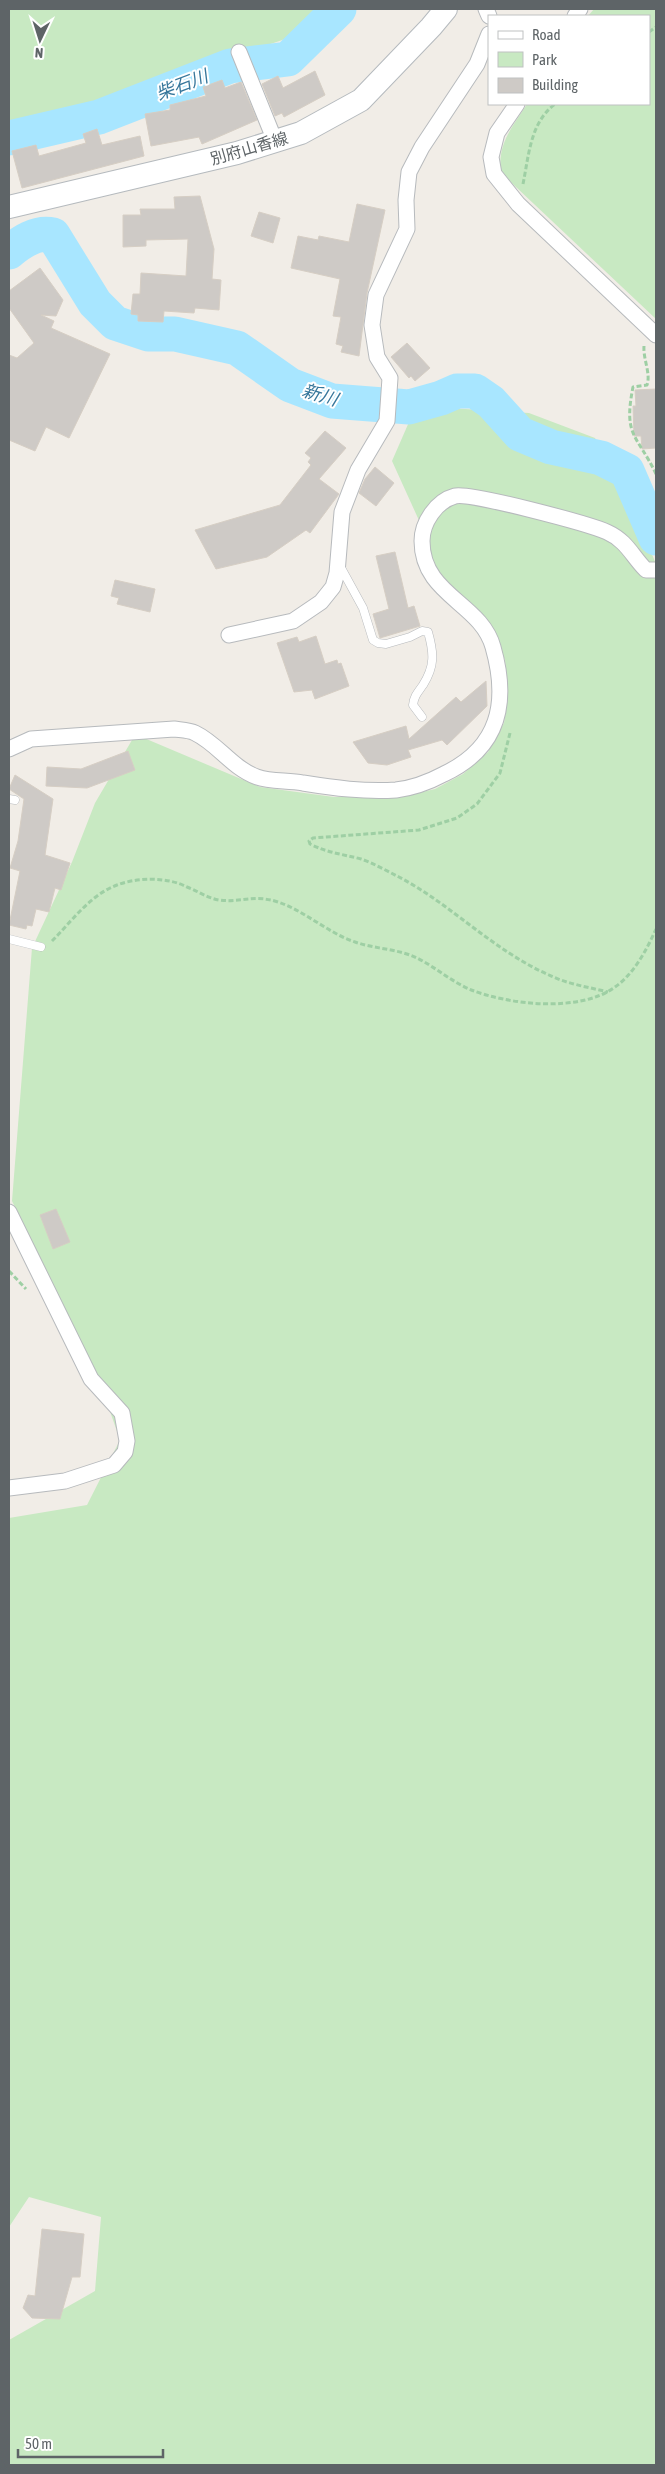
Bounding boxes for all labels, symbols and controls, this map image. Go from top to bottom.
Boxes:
north arrow [15,15,65,65]
legend [488,15,650,105]
text: Road [532,26,561,43]
text: N [34,45,44,61]
text: Park [532,51,557,68]
water label: 柴石川 [153,64,213,104]
text: Building [532,76,578,93]
street label: 別府山香線 [208,128,290,168]
water label: 新川 [300,379,342,410]
scale bar [18,2426,162,2458]
text: 50 m [25,2435,52,2452]

